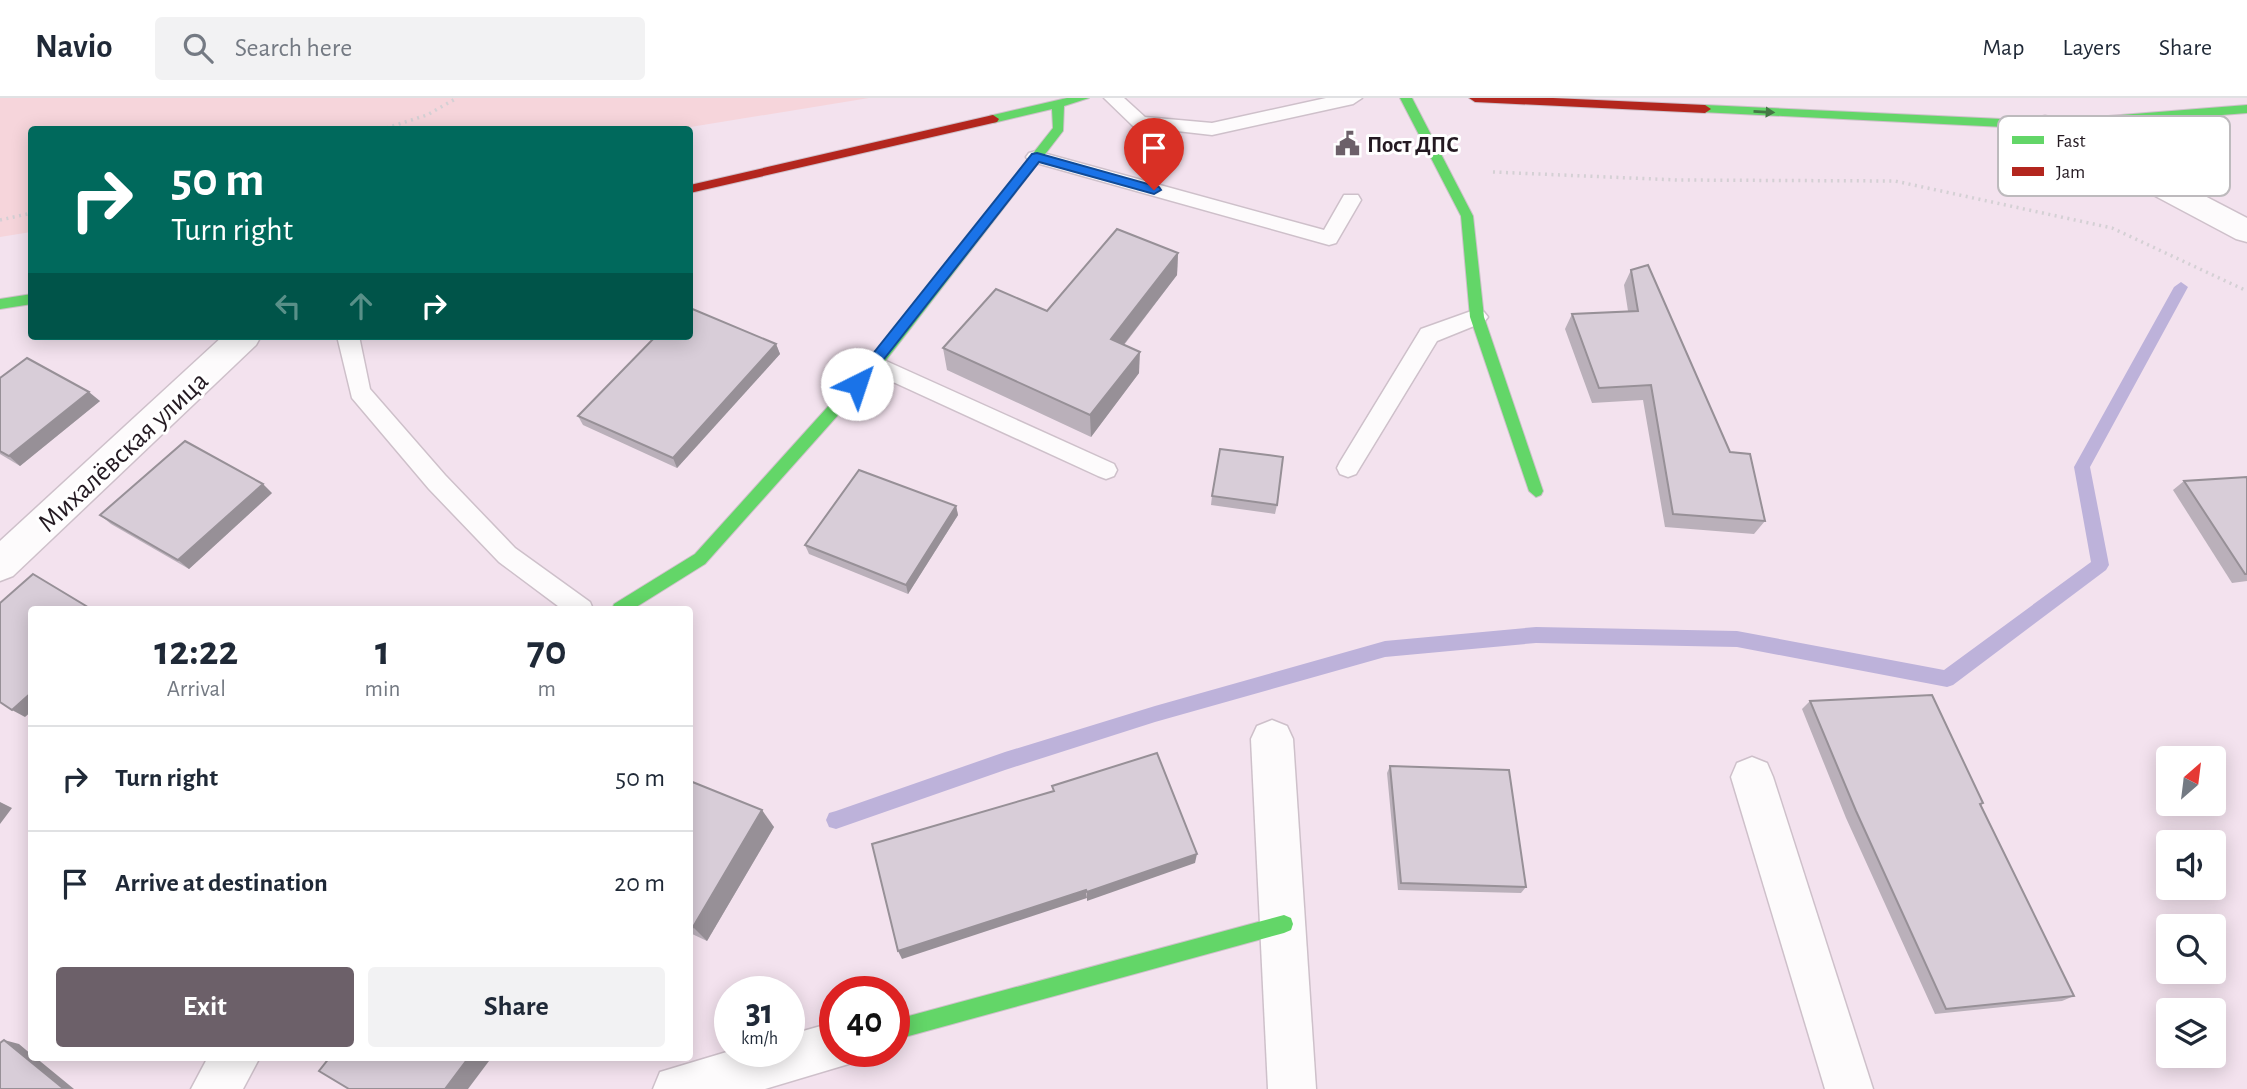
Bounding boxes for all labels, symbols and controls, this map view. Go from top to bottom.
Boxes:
search box [155,17,645,80]
icon: search [179,29,217,67]
text: Navio [35,31,113,64]
text: Search here [235,35,352,61]
text: Map [1982,36,2024,60]
text: Layers [2062,36,2121,60]
text: Share [2159,36,2212,60]
one-way arrow [1753,106,1775,117]
legend [1998,116,2230,196]
pin [1124,118,1184,190]
icon: arrive [1135,129,1173,167]
public building icon: Пост ДПС [1333,130,1361,158]
text: Fast [2056,132,2086,151]
place label: Пост ДПС [1367,134,1459,157]
icon: right [56,154,147,245]
text: 50 m [171,156,265,205]
text: Jam [2056,163,2085,182]
text: Turn right [171,214,293,246]
icon: left [269,287,307,325]
icon: ahead [342,287,380,325]
icon: right [415,287,453,325]
position arrow [820,347,894,421]
street label: Михалёвская улица [33,367,214,538]
text: 12:22 [154,630,238,672]
text: 1 [375,630,390,672]
text: 70 [527,630,567,672]
text: Arrival [167,678,226,701]
text: min [365,678,400,701]
text: m [538,678,556,701]
north arrow [2156,746,2226,816]
map controls [2156,746,2226,1068]
icon: right [56,760,94,798]
text: Turn right [115,765,218,791]
text: 50 m [615,765,665,791]
button: sound [2156,830,2226,900]
icon: arrive [56,865,94,903]
text: Arrive at destination [115,870,328,896]
text: 20 m [614,870,665,896]
button: search [2156,914,2226,984]
button: Exit [56,967,354,1047]
button: Share [368,967,665,1047]
speed limit sign: 40 [819,976,910,1067]
text: 31 [746,995,773,1030]
button: layers [2156,998,2226,1068]
text: km/h [741,1030,778,1048]

